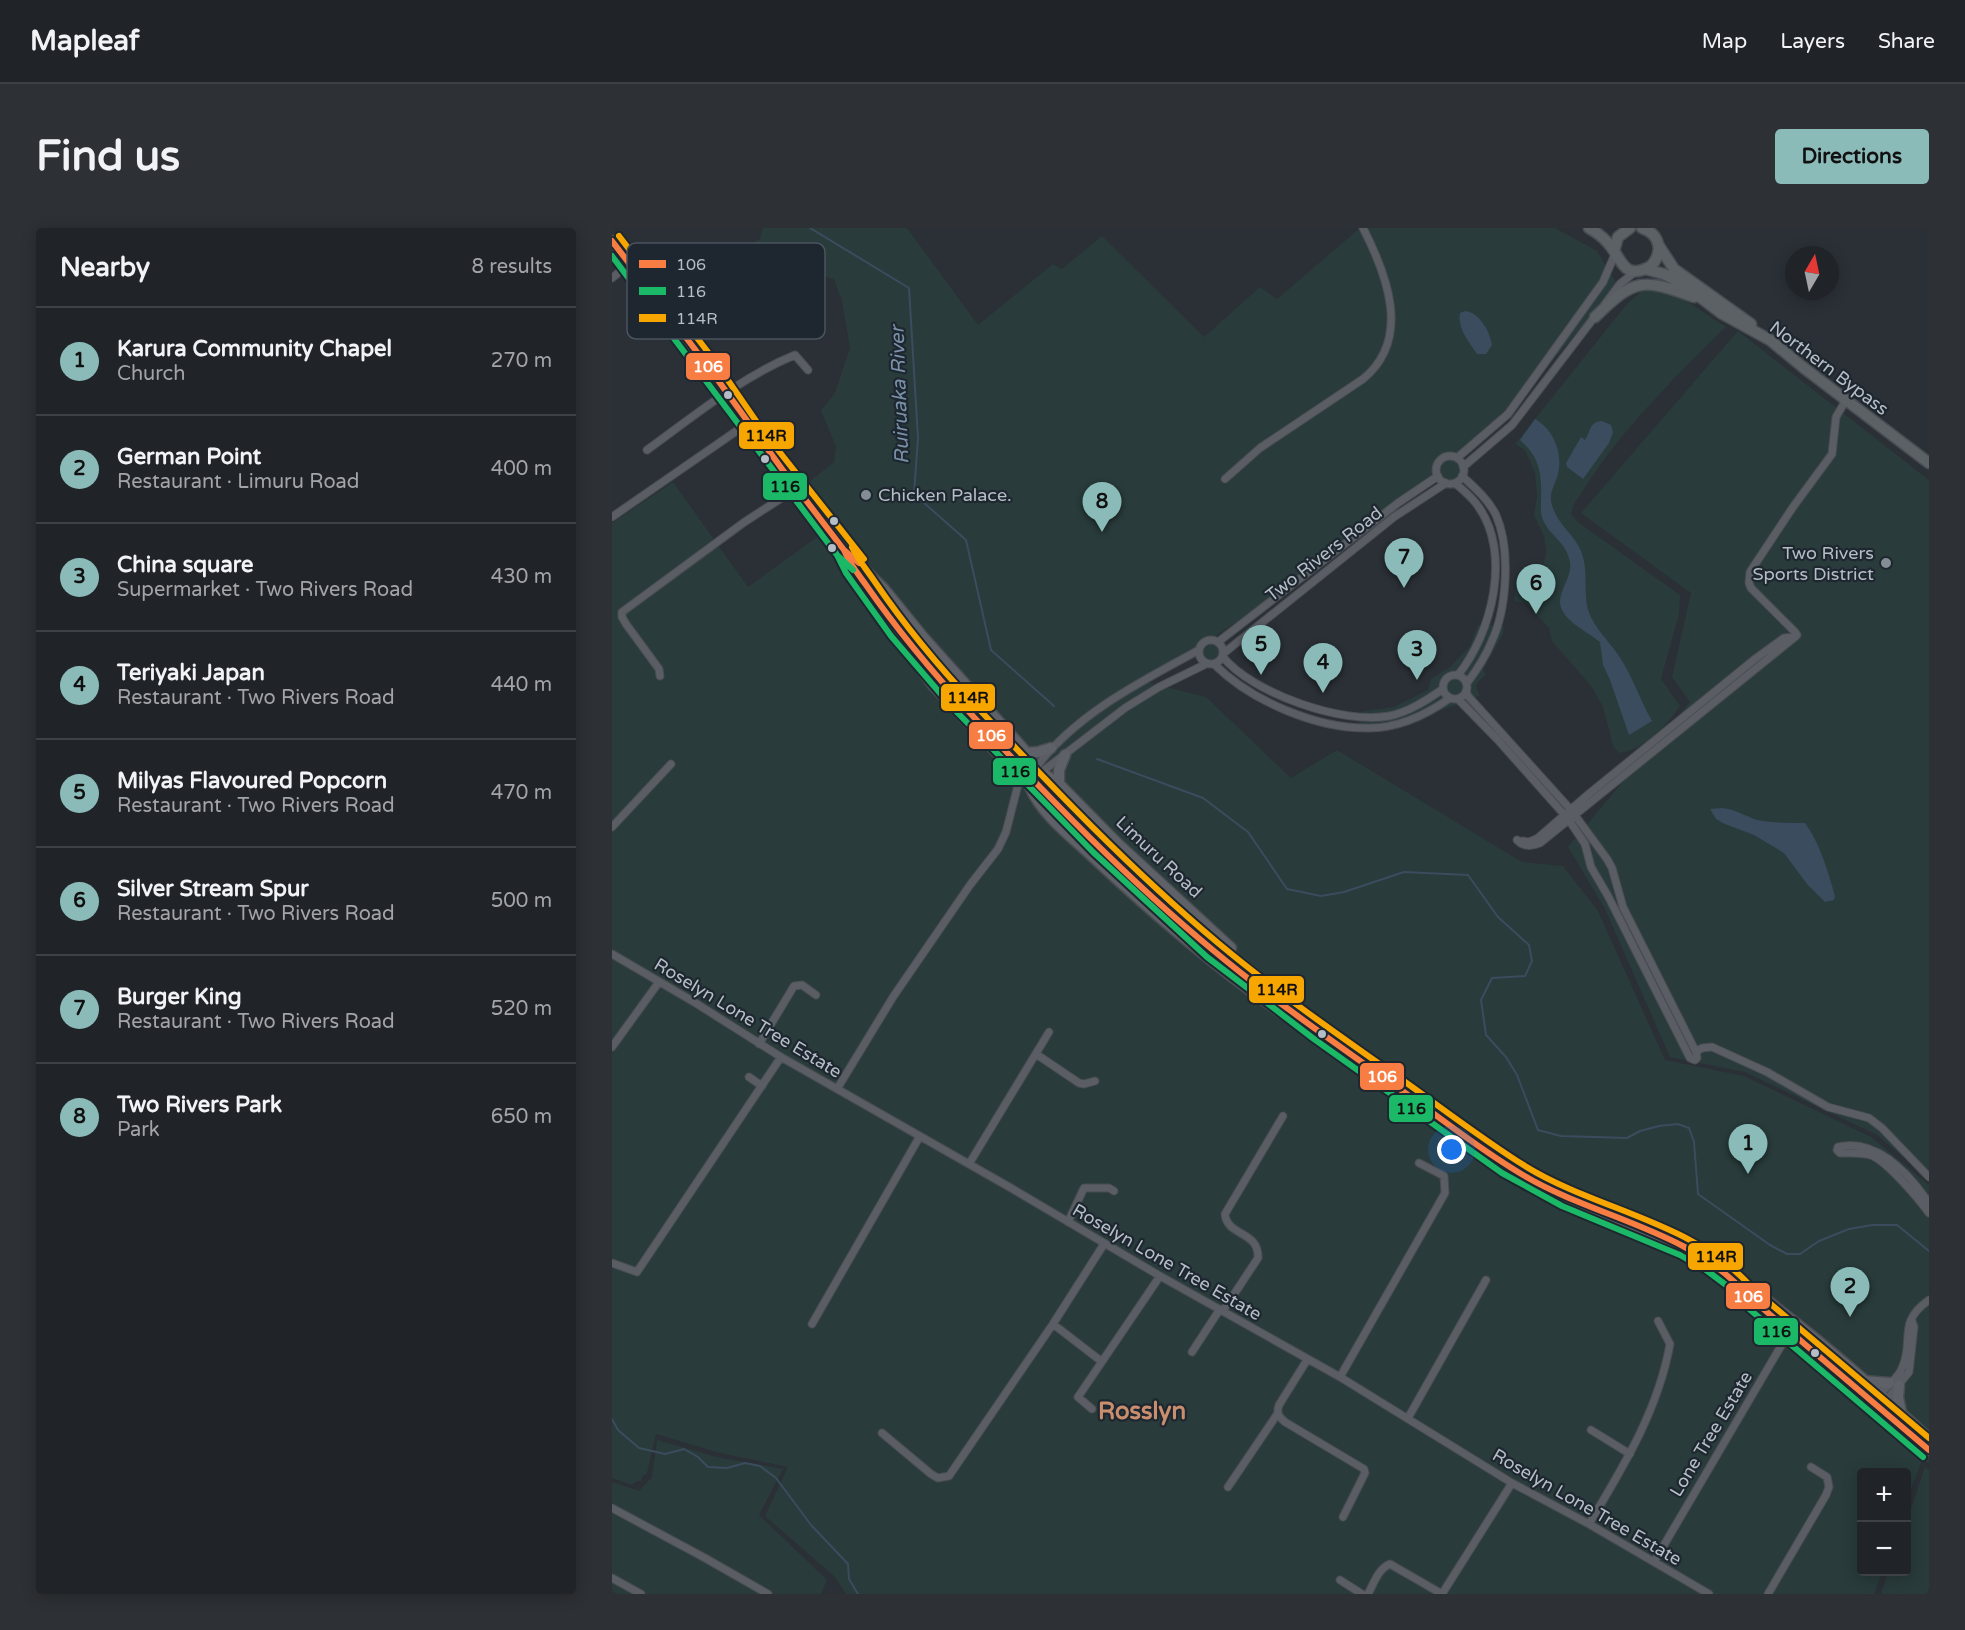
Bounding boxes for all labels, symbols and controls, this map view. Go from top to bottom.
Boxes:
text: Mapleaf [30,24,139,58]
text: Map [1702,29,1747,54]
text: Layers [1780,29,1845,54]
text: Share [1878,29,1935,54]
button: Directions [1775,129,1929,184]
text: Find us [36,131,180,182]
legend [627,243,825,339]
north arrow [1785,246,1839,300]
text: Nearby [60,252,150,283]
text: 8 results [472,255,552,279]
text: 106 [676,255,706,275]
text: 116 [676,282,706,302]
text: 114R [676,309,718,329]
street label: Northern Bypass [1765,316,1893,420]
water label: Ruiruaka River [886,323,914,465]
text: Karura Community Chapel [117,336,392,362]
text: 1 [73,349,86,373]
text: 270 m [491,349,552,373]
line badge: 106 [685,352,731,381]
text: 106 [693,357,723,377]
text: Church [117,362,185,386]
unlabelled marker [722,389,734,401]
line badge: 114R [738,421,795,450]
text: 114R [745,426,787,446]
text: German Point [117,444,261,470]
unlabelled marker [759,453,771,465]
text: 2 [73,457,86,481]
text: 400 m [491,457,552,481]
text: Restaurant · Limuru Road [117,470,359,494]
line badge: 116 [762,472,808,501]
text: 116 [770,477,800,497]
pin: 8 [1082,482,1122,532]
place label: Chicken Palace. [878,484,1012,506]
marker: Chicken Palace. [859,488,873,502]
street label: Two Rivers Road [1261,502,1387,606]
unlabelled marker [828,515,840,527]
pin: 7 [1384,538,1424,588]
unlabelled marker [826,542,838,554]
place label: Two Rivers Sports District [1753,542,1874,585]
text: China square [117,552,253,578]
marker: Two Rivers Sports District [1879,556,1893,570]
pin: 6 [1516,564,1556,614]
text: 3 [73,565,86,589]
text: 430 m [491,565,552,589]
text: Supermarket · Two Rivers Road [117,578,413,602]
pin: 5 [1242,626,1280,675]
pin: 3 [1398,630,1436,680]
pin: 4 [1304,644,1342,693]
text: Teriyaki Japan [117,660,265,686]
text: 4 [73,673,86,697]
text: 440 m [491,673,552,697]
line badge: 114R [940,683,996,712]
text: Restaurant · Two Rivers Road [117,686,395,710]
text: 114R [947,688,989,708]
line badge: 106 [968,721,1014,750]
text: 106 [976,726,1006,746]
line badge: 116 [992,757,1037,786]
text: 116 [1000,762,1030,782]
text: Milyas Flavoured Popcorn [117,768,387,794]
text: 5 [73,781,86,805]
text: 470 m [491,781,552,805]
text: Restaurant · Two Rivers Road [117,794,395,818]
street label: Limuru Road [1111,811,1207,903]
text: Silver Stream Spur [117,876,309,902]
text: 6 [73,889,86,913]
text: 500 m [491,889,552,913]
text: Restaurant · Two Rivers Road [117,902,395,926]
street label: Roselyn Lone Tree Estate [650,953,846,1083]
line badge: 114R [1248,975,1305,1004]
text: 114R [1256,980,1298,1000]
text: Burger King [117,984,242,1010]
text: 7 [73,997,86,1021]
text: 520 m [491,997,552,1021]
text: Restaurant · Two Rivers Road [117,1010,395,1034]
unlabelled marker [1316,1028,1328,1040]
line badge: 106 [1359,1062,1405,1091]
text: 106 [1367,1067,1397,1087]
text: Two Rivers Park [117,1092,282,1118]
line badge: 116 [1388,1094,1434,1123]
text: 116 [1396,1099,1426,1119]
text: 8 [73,1105,86,1129]
text: 650 m [491,1105,552,1129]
text: Park [117,1118,160,1142]
pin: 1 [1728,1124,1768,1174]
your location [1437,1135,1466,1164]
street label: Roselyn Lone Tree Estate [1069,1199,1265,1325]
line badge: 114R [1687,1242,1744,1271]
text: 114R [1695,1247,1737,1267]
pin: 2 [1830,1268,1870,1317]
line badge: 106 [1725,1282,1771,1310]
text: 106 [1733,1287,1763,1307]
line badge: 116 [1753,1317,1799,1346]
text: 116 [1761,1322,1791,1342]
unlabelled marker [1809,1347,1821,1359]
street label: Lone Tree Estate [1665,1367,1757,1501]
district label: Rosslyn [1098,1397,1186,1426]
street label: Roselyn Lone Tree Estate [1489,1444,1685,1570]
map controls [1857,1468,1911,1576]
button: + [1857,1468,1911,1522]
button: − [1857,1522,1911,1576]

